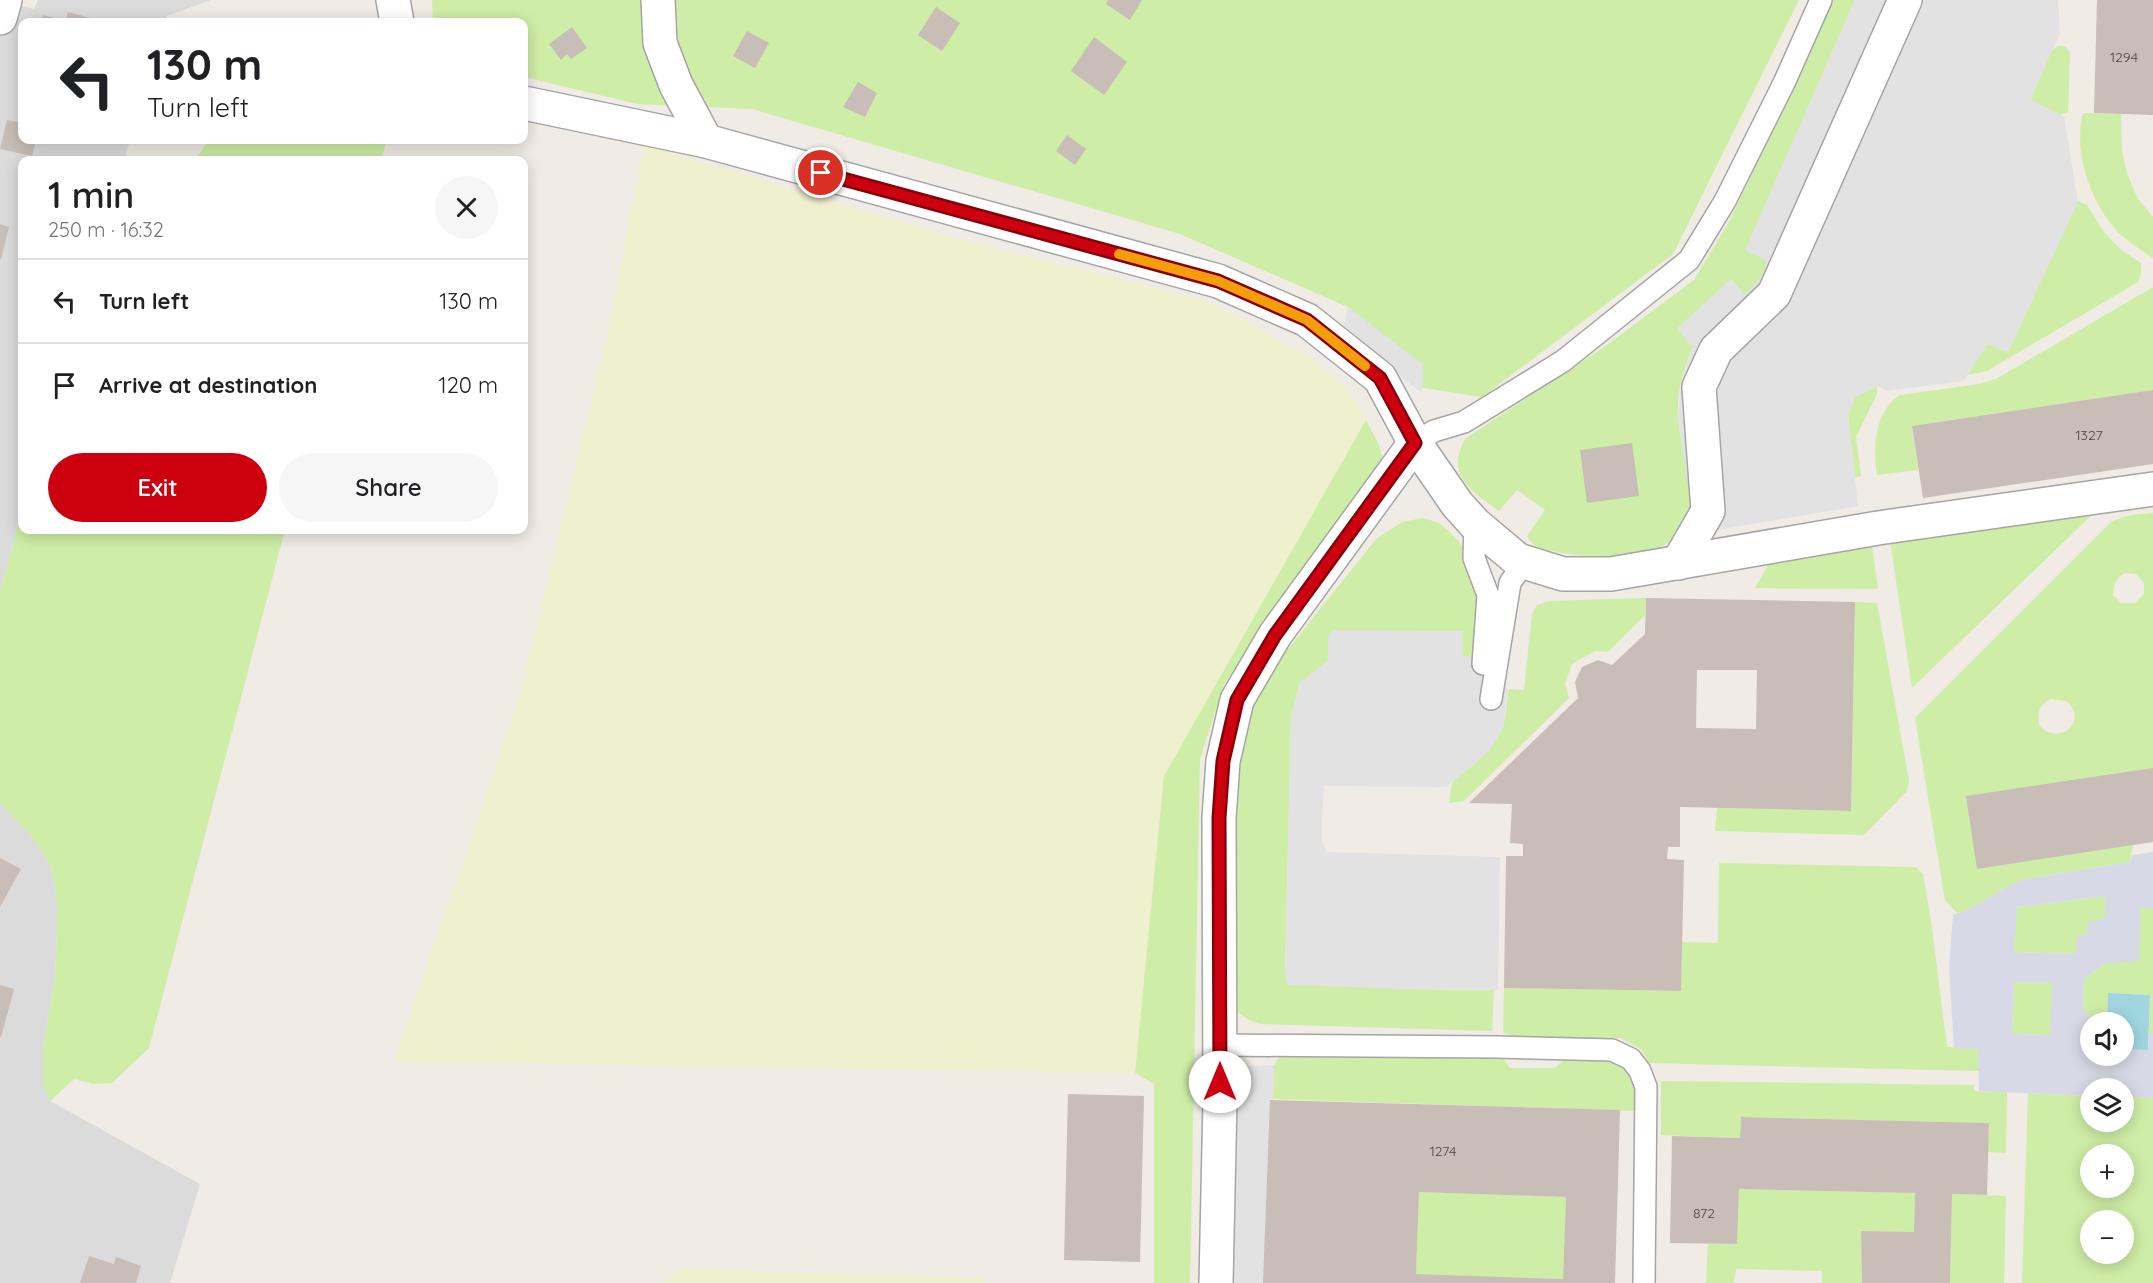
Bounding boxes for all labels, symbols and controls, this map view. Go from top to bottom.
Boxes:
text: 130 m [147,38,262,91]
icon: left [48,42,126,120]
house number: 1294 [2110,48,2138,66]
text: Turn left [147,90,249,124]
pin [795,147,846,198]
icon: arrive [804,156,837,189]
text: 1 min [48,172,134,217]
button: close [435,176,498,239]
text: 250 m · 16:32 [48,217,164,242]
icon: left [48,285,81,318]
text: Turn left [99,287,189,315]
text: 130 m [439,287,498,315]
icon: arrive [48,369,81,402]
text: Arrive at destination [99,371,317,399]
text: 120 m [439,371,498,399]
house number: 1327 [2075,426,2103,444]
button: Exit [48,453,267,522]
button: Share [279,453,498,522]
map controls [2080,1012,2134,1264]
button: sound [2080,1012,2134,1066]
position arrow [1188,1050,1252,1114]
button: layers [2080,1078,2134,1132]
house number: 1274 [1430,1142,1456,1160]
button: + [2080,1144,2134,1198]
house number: 872 [1693,1204,1715,1222]
button: − [2080,1210,2134,1264]

